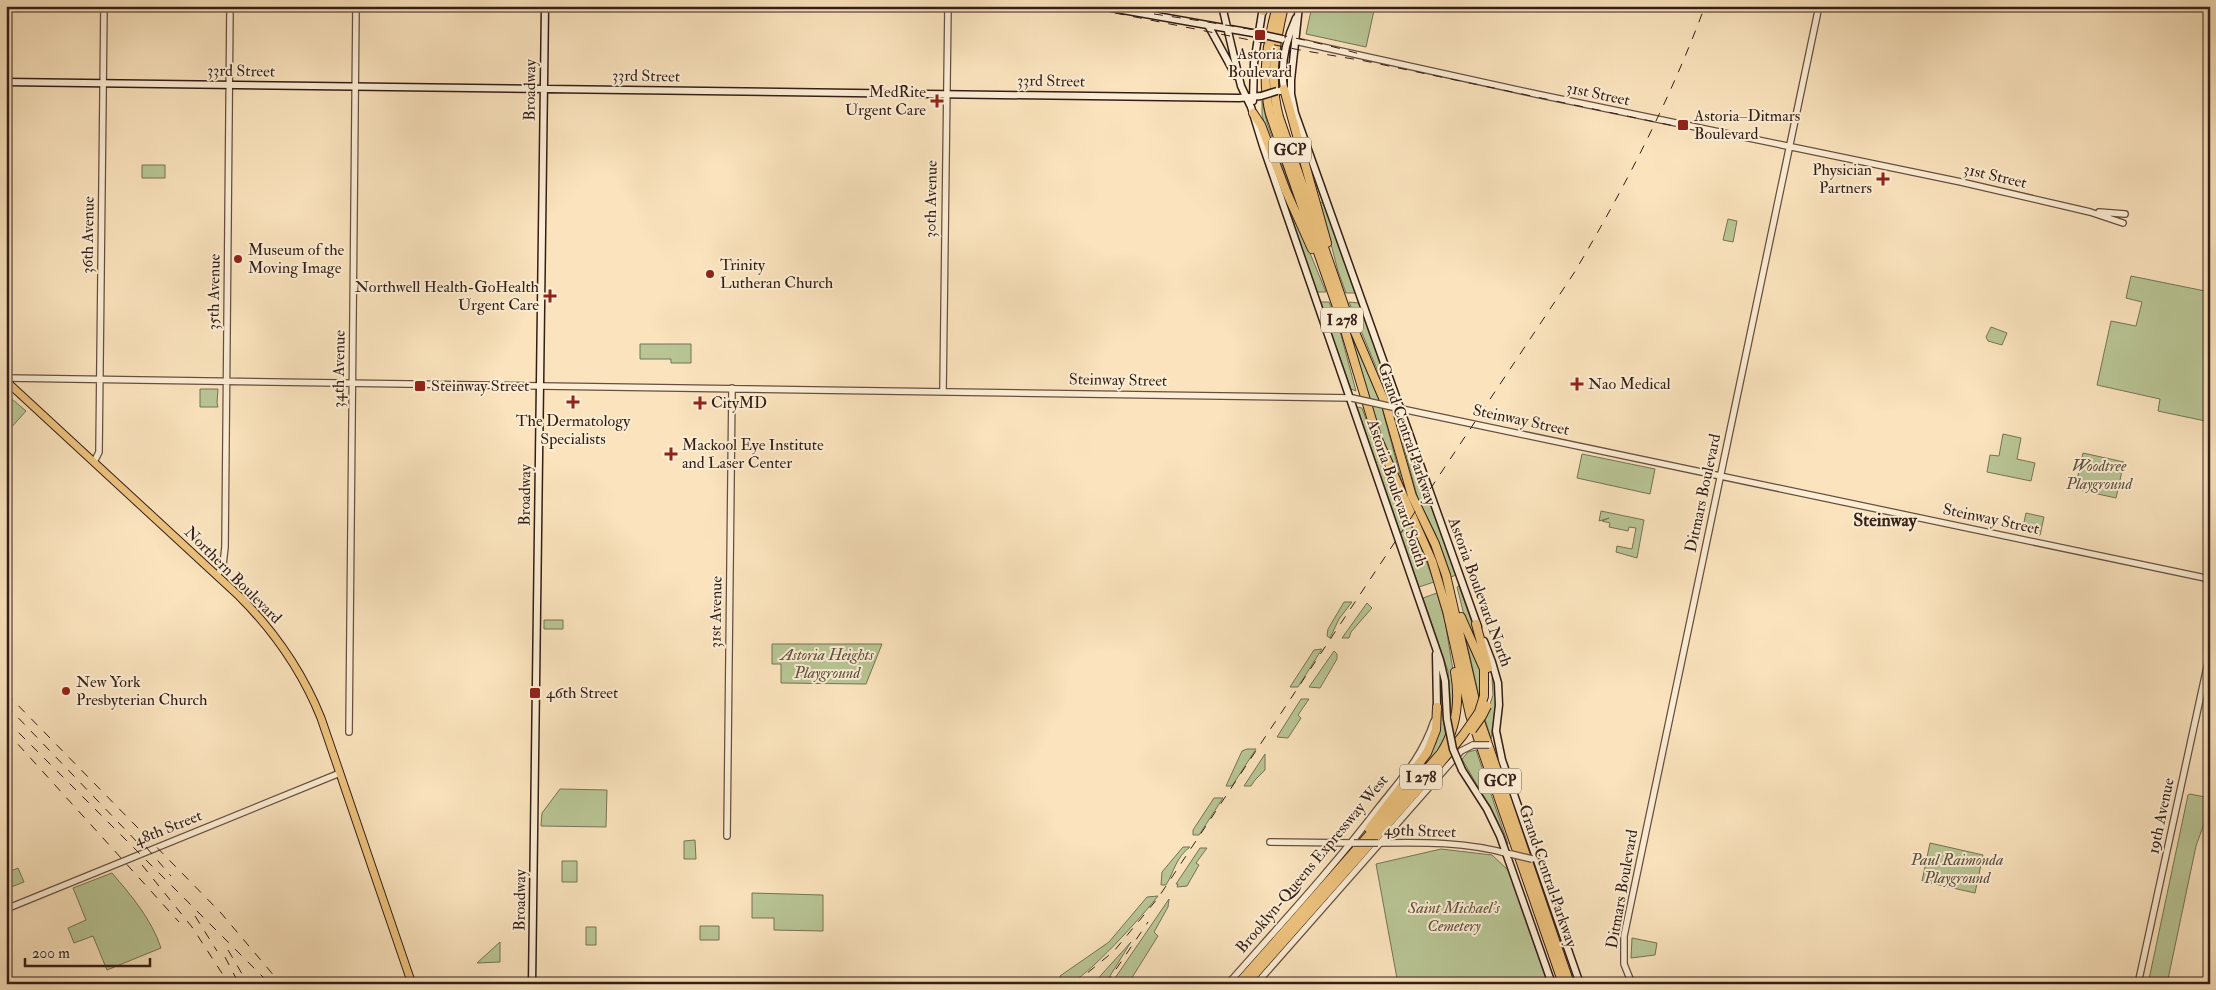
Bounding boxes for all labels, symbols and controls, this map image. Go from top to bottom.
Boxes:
marker: Astoria Boulevard [1253,28,1267,42]
place label: Astoria Boulevard [1228,44,1292,82]
street label: Broadway [519,58,541,121]
street label: 33rd Street [207,60,275,82]
street label: 33rd Street [612,65,680,87]
street label: 33rd Street [1017,70,1085,92]
street label: 31st Street [1564,78,1632,110]
place label: MedRite Urgent Care [845,82,926,120]
marker: MedRite Urgent Care [930,94,944,108]
place label: Astoria–Ditmars Boulevard [1693,106,1800,144]
marker: Astoria–Ditmars Boulevard [1676,118,1690,132]
road number: GCP [1269,138,1311,162]
street label: 31st Street [1961,159,2029,193]
street label: 30th Avenue [920,160,942,238]
place label: Physician Partners [1812,160,1872,198]
marker: Physician Partners [1876,172,1890,186]
street label: 36th Avenue [77,196,99,274]
place label: Museum of the Moving Image [248,240,345,278]
street label: 35th Avenue [203,253,225,330]
marker: Museum of the Moving Image [232,253,244,265]
place label: Trinity Lutheran Church [720,255,834,293]
marker: Trinity Lutheran Church [704,268,716,280]
place label: Northwell Health-GoHealth Urgent Care [355,277,540,315]
marker: Northwell Health-GoHealth Urgent Care [543,289,557,303]
road number: I 278 [1321,308,1363,332]
street label: 34th Avenue [328,330,350,408]
street label: Grand Central Parkway [1373,360,1441,509]
street label: Steinway Street [1069,369,1167,391]
place label: Nao Medical [1588,374,1671,394]
place label: Steinway Street [431,376,529,396]
marker: Nao Medical [1570,377,1584,391]
marker: Steinway Street [413,379,427,393]
place label: CityMD [711,393,767,413]
marker: The Dermatology Specialists [566,395,580,409]
marker: CityMD [693,396,707,410]
street label: Steinway Street [1471,400,1571,440]
place label: The Dermatology Specialists [516,411,631,450]
street label: Astoria Boulevard South [1362,416,1432,570]
street label: Ditmars Boulevard [1681,432,1725,554]
place label: Mackool Eye Institute and Laser Center [682,435,824,473]
marker: Mackool Eye Institute and Laser Center [664,447,678,461]
park label: Woodtree Playground [2065,456,2133,494]
street label: Broadway [514,463,536,526]
street label: Steinway Street [1941,499,2041,539]
district label: Steinway [1853,509,1918,532]
street label: Astoria Boulevard North [1443,514,1517,670]
street label: Northern Boulevard [180,522,286,628]
street label: 31st Avenue [705,575,727,648]
park label: Astoria Heights Playground [778,645,874,683]
place label: New York Presbyterian Church [76,672,208,710]
place label: 46th Street [546,683,618,703]
marker: New York Presbyterian Church [60,685,72,697]
marker: 46th Street [528,686,542,700]
road number: I 278 [1400,764,1442,790]
road number: GCP [1479,768,1521,794]
street label: Brooklyn-Queens Expressway West [1231,771,1393,958]
street label: 19th Avenue [2143,776,2179,856]
street label: Grand Central Parkway [1514,802,1582,951]
street label: 48th Street [131,805,205,851]
street label: 49th Street [1384,820,1456,842]
street label: Ditmars Boulevard [1602,828,1642,950]
park label: Paul Raimonda Playground [1910,850,2003,888]
street label: Broadway [509,868,531,931]
park label: Saint Michael’s Cemetery [1407,898,1501,936]
scale bar [25,935,150,967]
text: 200 m [32,944,70,963]

